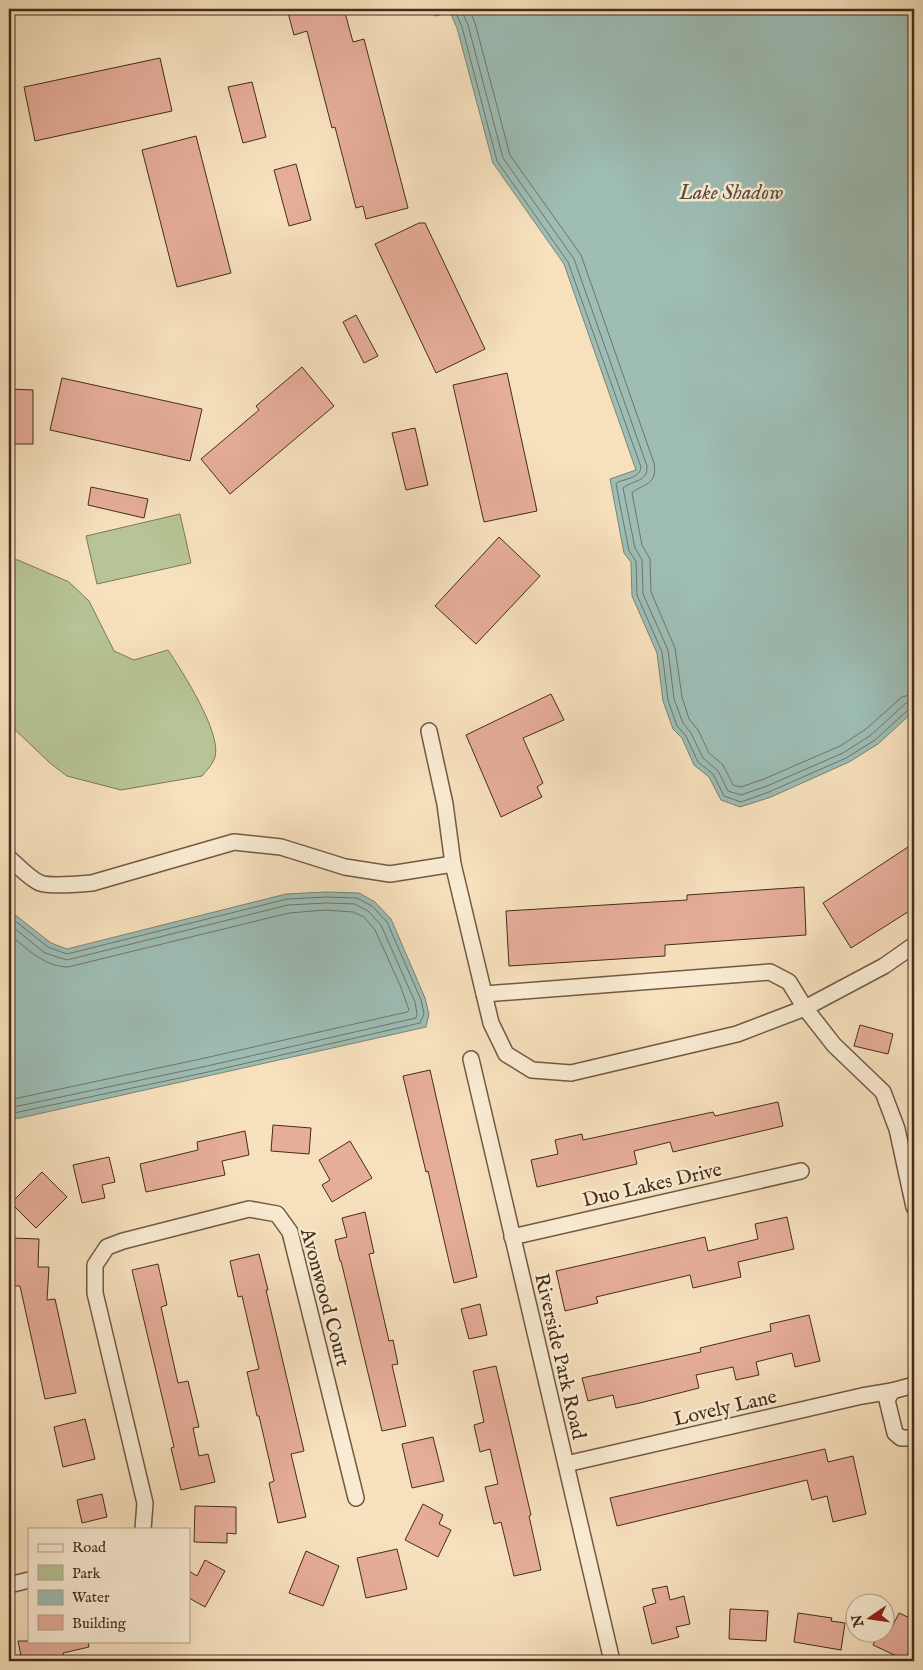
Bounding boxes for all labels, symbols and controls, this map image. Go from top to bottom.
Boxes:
water label: Lake Shadow [678,180,784,207]
street label: Duo Lakes Drive [580,1157,724,1214]
street label: Avonwood Court [294,1225,355,1369]
street label: Riverside Park Road [528,1271,591,1442]
street label: Lovely Lane [671,1384,779,1432]
legend [28,1528,190,1642]
text: Road [72,1538,107,1557]
text: Park [72,1564,102,1583]
text: Water [72,1588,110,1607]
north arrow [846,1592,896,1642]
text: N [848,1613,869,1630]
text: Building [72,1614,127,1633]

